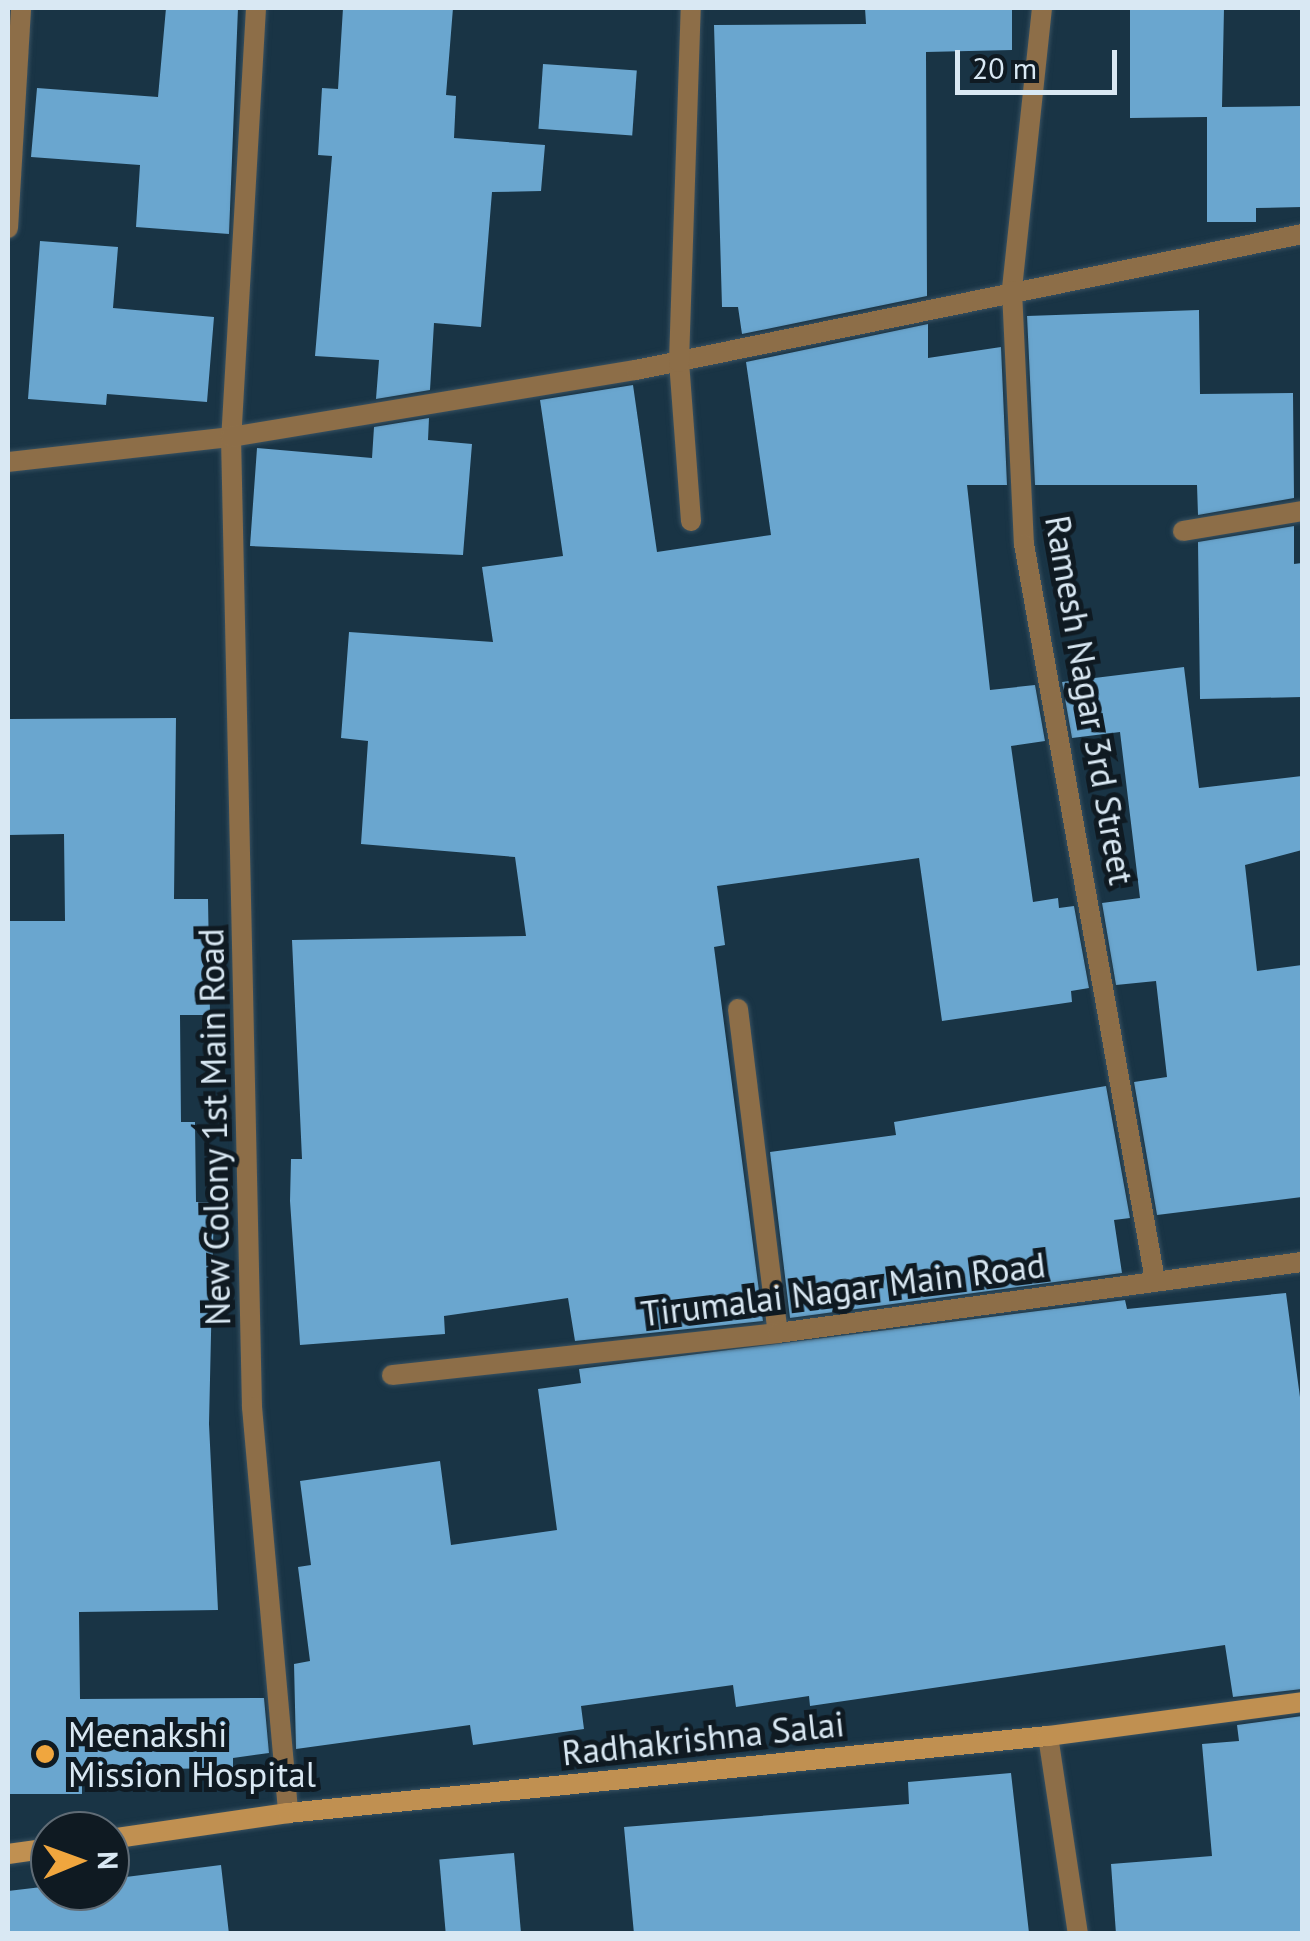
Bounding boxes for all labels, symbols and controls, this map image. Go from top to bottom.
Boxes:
scale bar [960,30,1122,92]
text: 20 m [972,48,1037,87]
street label: Ramesh Nagar 3rd Street [1037,512,1143,888]
street label: New Colony 1st Main Road [190,927,238,1327]
street label: Tirumalai Nagar Main Road [638,1243,1048,1335]
street label: Radhakrishna Salai [560,1702,846,1774]
place label: Meenakshi Mission Hospital [68,1713,316,1795]
marker: Meenakshi Mission Hospital [32,1741,58,1767]
north arrow [30,1811,130,1911]
text: N [90,1851,127,1870]

